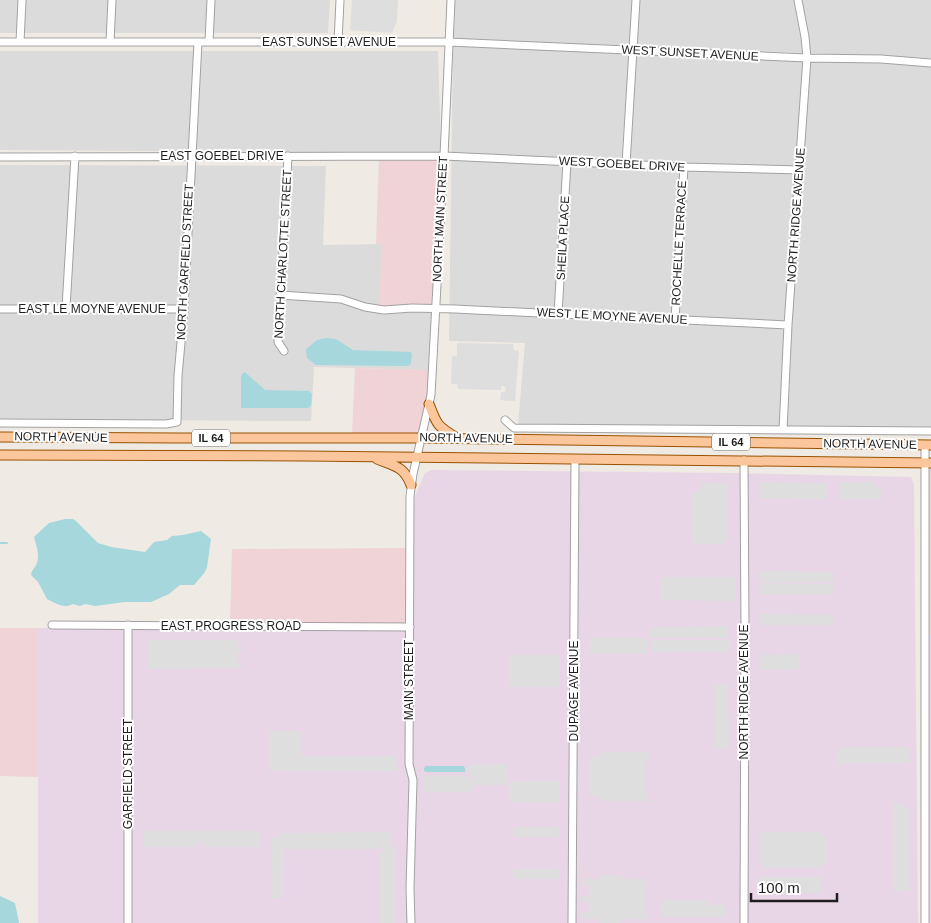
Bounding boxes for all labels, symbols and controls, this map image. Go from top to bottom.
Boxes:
street label: EAST SUNSET AVENUE [262,35,396,49]
street label: WEST SUNSET AVENUE [621,42,759,64]
street label: NORTH RIDGE AVENUE [784,147,808,283]
street label: EAST GOEBEL DRIVE [160,149,284,163]
street label: WEST GOEBEL DRIVE [558,154,686,174]
street label: NORTH MAIN STREET [430,155,450,283]
street label: NORTH CHARLOTTE STREET [272,169,294,339]
street label: ROCHELLE TERRACE [669,180,689,306]
street label: NORTH GARFIELD STREET [174,183,196,340]
street label: SHEILA PLACE [554,195,572,281]
street label: EAST LE MOYNE AVENUE [18,302,166,316]
street label: WEST LE MOYNE AVENUE [536,305,688,327]
street label: NORTH AVENUE [14,429,108,445]
road number: IL 64 [192,429,230,446]
street label: NORTH AVENUE [419,430,513,446]
road number: IL 64 [712,434,750,451]
street label: NORTH AVENUE [823,436,917,452]
street label: EAST PROGRESS ROAD [161,619,302,633]
street label: NORTH RIDGE AVENUE [737,625,751,759]
street label: MAIN STREET [402,639,416,720]
street label: DUPAGE AVENUE [567,641,581,741]
street label: GARFIELD STREET [121,718,135,829]
scale bar [751,870,837,902]
text: 100 m [758,879,800,896]

